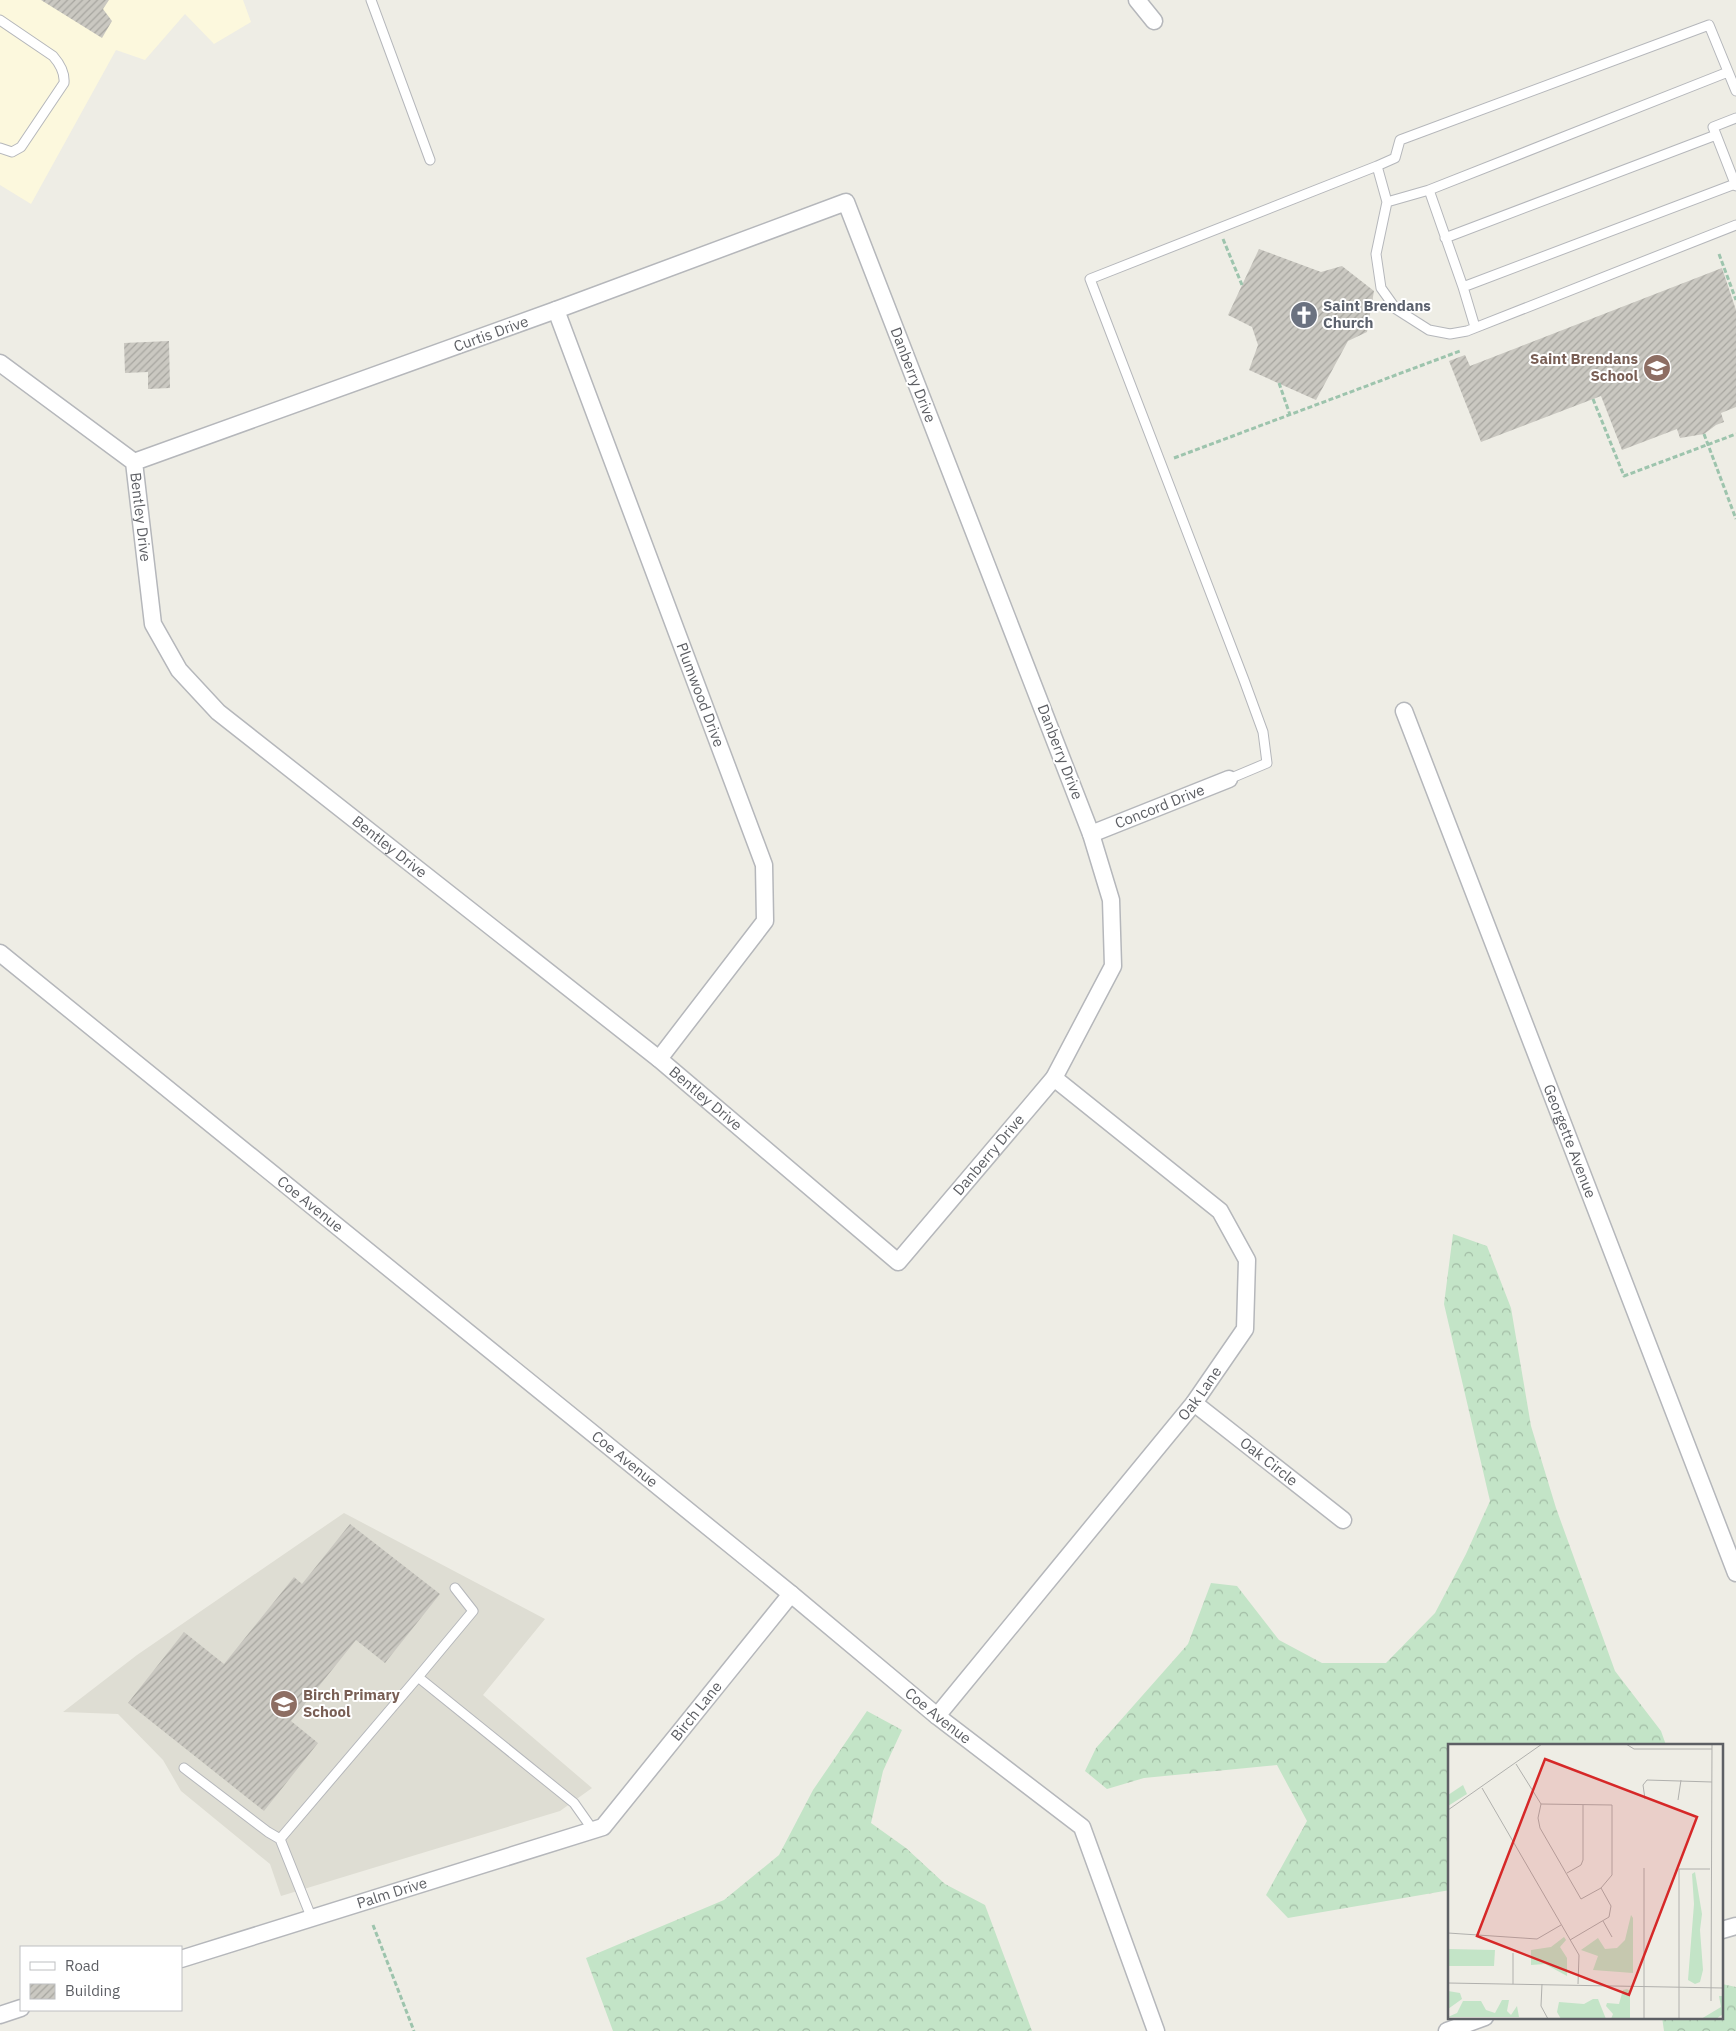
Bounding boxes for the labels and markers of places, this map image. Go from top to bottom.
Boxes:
place label: Saint Brendans Church [1323,296,1431,332]
church icon: Saint Brendans Church [1289,300,1319,330]
place label: Saint Brendans School [1530,349,1638,385]
school or university icon: Saint Brendans School [1642,353,1672,383]
place label: Birch Primary School [303,1685,400,1721]
school or university icon: Birch Primary School [269,1689,299,1719]

